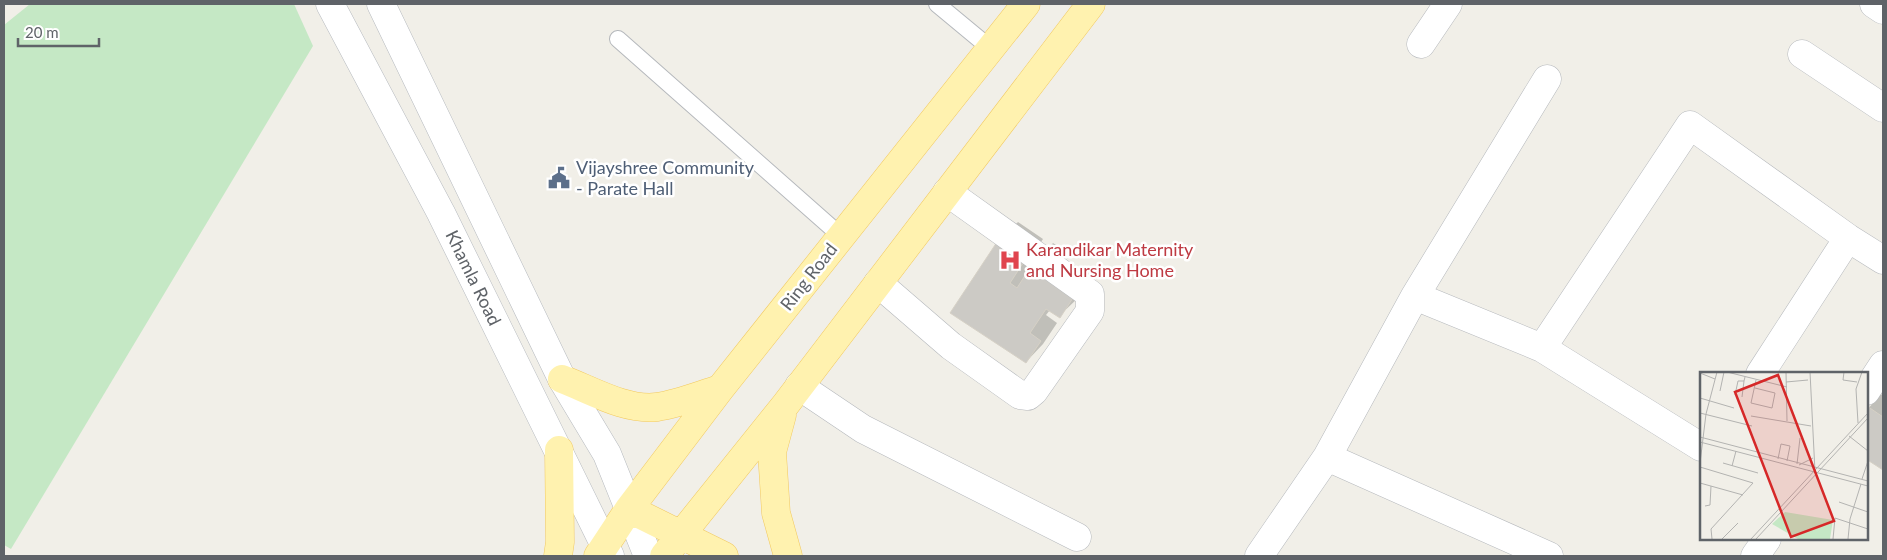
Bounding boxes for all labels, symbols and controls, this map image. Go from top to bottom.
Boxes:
scale bar [18,15,99,47]
text: 20 m [25,23,59,41]
place label: Vijayshree Community - Parate Hall [576,156,755,199]
public building icon: Vijayshree Community - Parate Hall [546,165,572,191]
street label: Khamla Road [441,226,506,329]
street label: Ring Road [775,238,841,314]
place label: Karandikar Maternity and Nursing Home [1026,238,1194,281]
hospital icon: Karandikar Maternity and Nursing Home [997,247,1023,273]
inset map [1700,372,1867,540]

